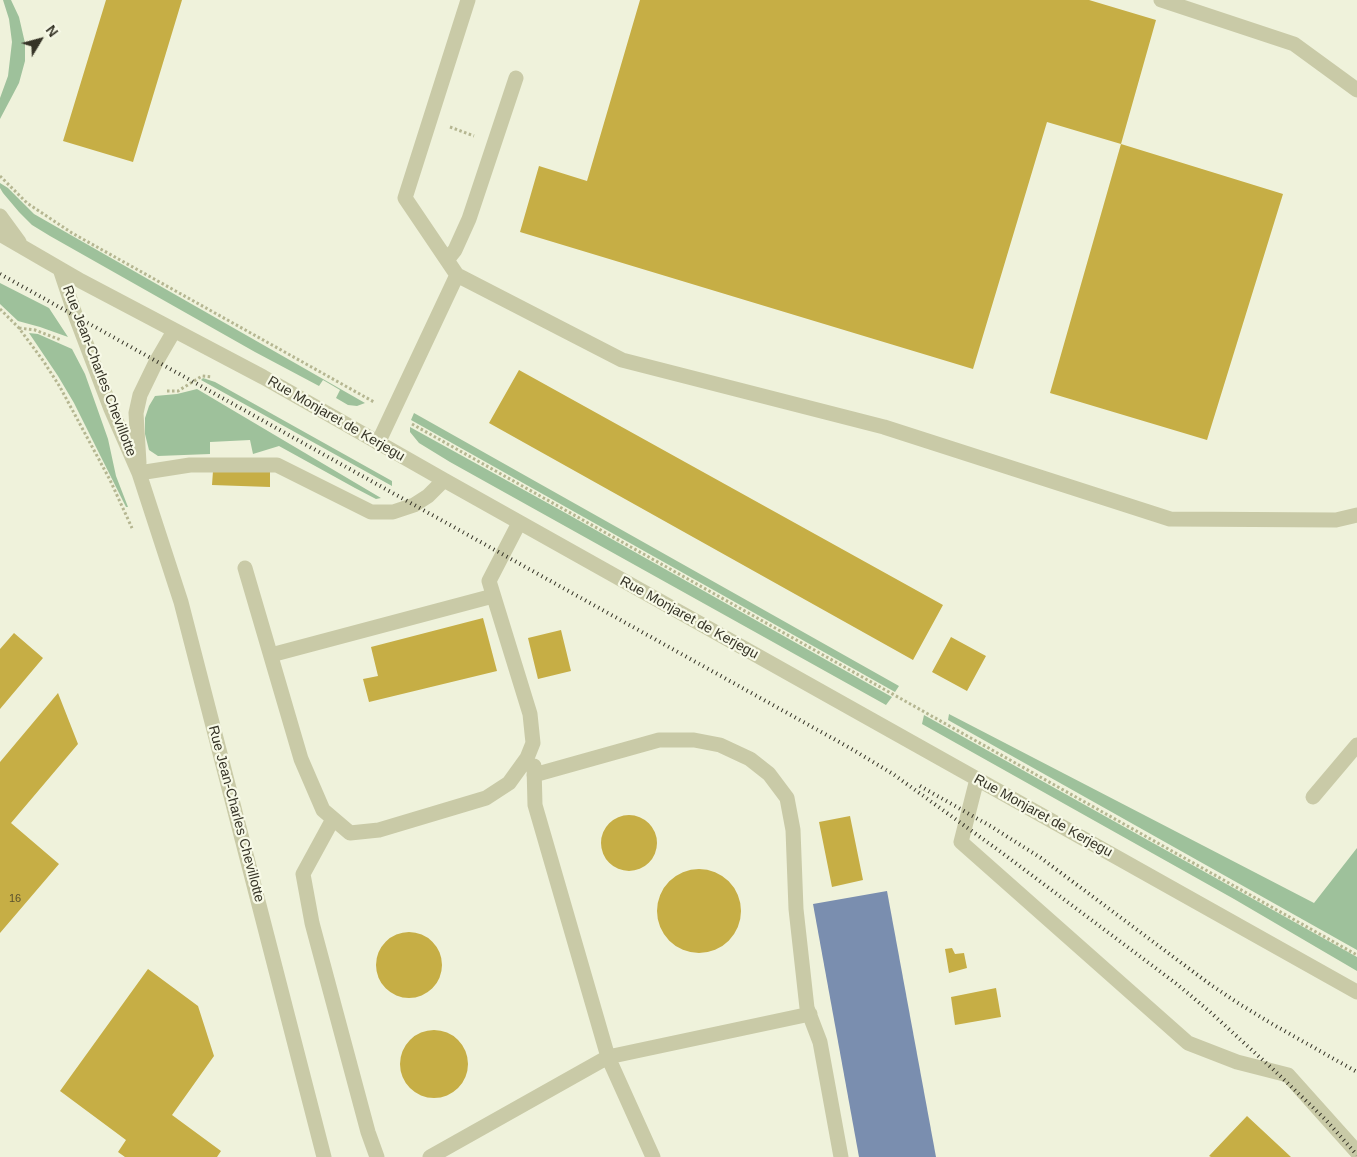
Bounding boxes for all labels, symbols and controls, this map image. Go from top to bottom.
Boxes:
north arrow [15,15,65,65]
text: N [43,22,61,40]
street label: Rue Jean-Charles Chevillotte [59,283,139,459]
street label: Rue Monjaret de Kerjegu [264,373,408,465]
street label: Rue Monjaret de Kerjegu [617,573,761,663]
street label: Rue Jean-Charles Chevillotte [204,724,268,904]
street label: Rue Monjaret de Kerjegu [971,771,1115,861]
house number: 16 [9,892,21,906]

